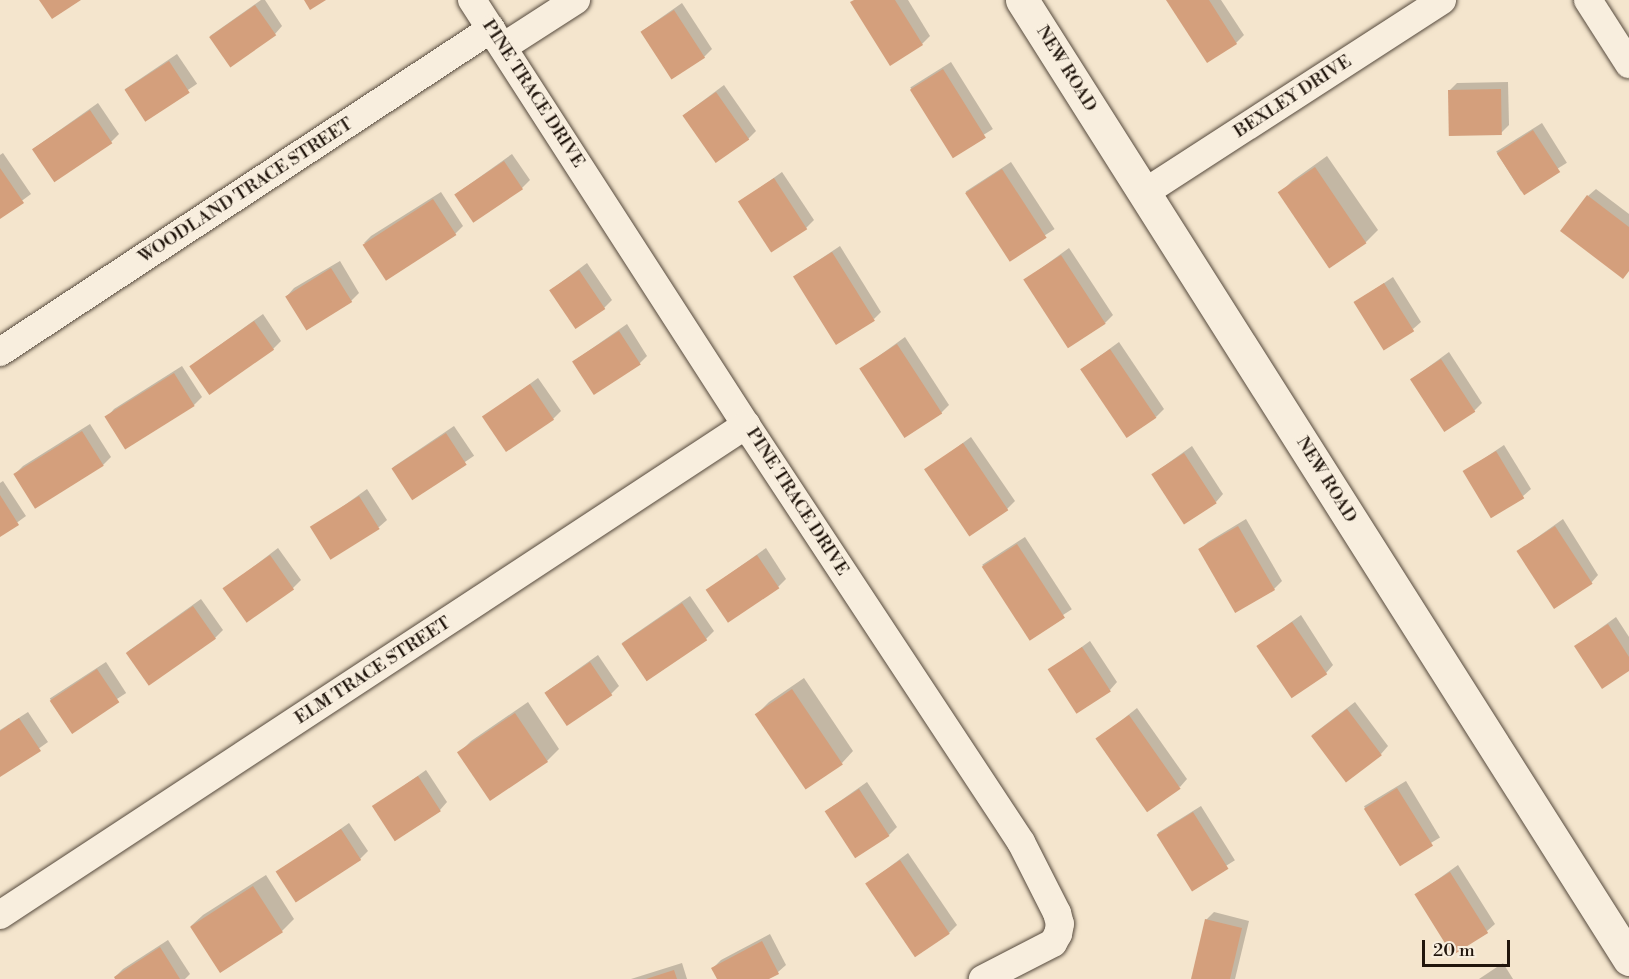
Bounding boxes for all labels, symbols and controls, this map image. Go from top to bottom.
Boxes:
street label: PINE TRACE DRIVE [477,16,589,172]
street label: NEW ROAD [1031,22,1101,116]
street label: BEXLEY DRIVE [1230,51,1356,143]
street label: WOODLAND TRACE STREET [135,114,357,268]
street label: PINE TRACE DRIVE [741,424,853,580]
street label: NEW ROAD [1291,433,1361,527]
street label: ELM TRACE STREET [291,613,455,729]
scale bar [1425,928,1514,966]
text: 20 m [1433,939,1475,962]

